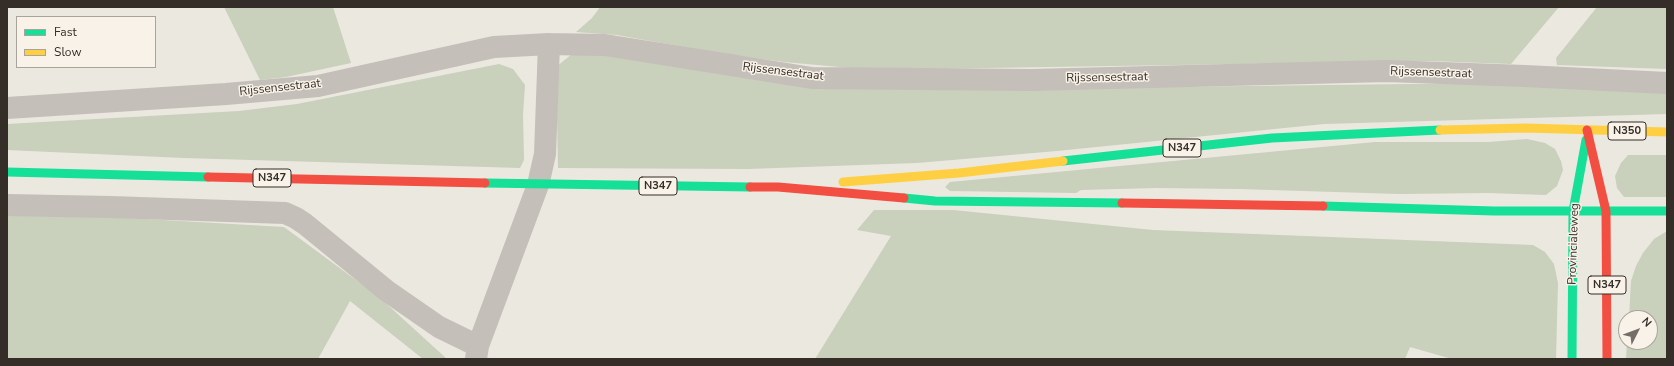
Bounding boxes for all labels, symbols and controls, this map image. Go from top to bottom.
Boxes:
legend [16,16,156,68]
text: Fast [54,24,77,40]
text: Slow [54,44,82,60]
street label: Rijssensestraat [742,60,824,84]
street label: Rijssensestraat [1390,64,1472,82]
street label: Rijssensestraat [1066,70,1148,86]
street label: Rijssensestraat [239,77,321,99]
road number: N350 [1608,122,1646,140]
road number: N347 [1163,139,1201,157]
road number: N347 [253,169,291,187]
road number: N347 [639,177,677,195]
street label: Provincialeweg [1565,203,1583,285]
road number: N347 [1588,276,1626,294]
north arrow [1618,310,1658,350]
text: N [1638,314,1655,330]

